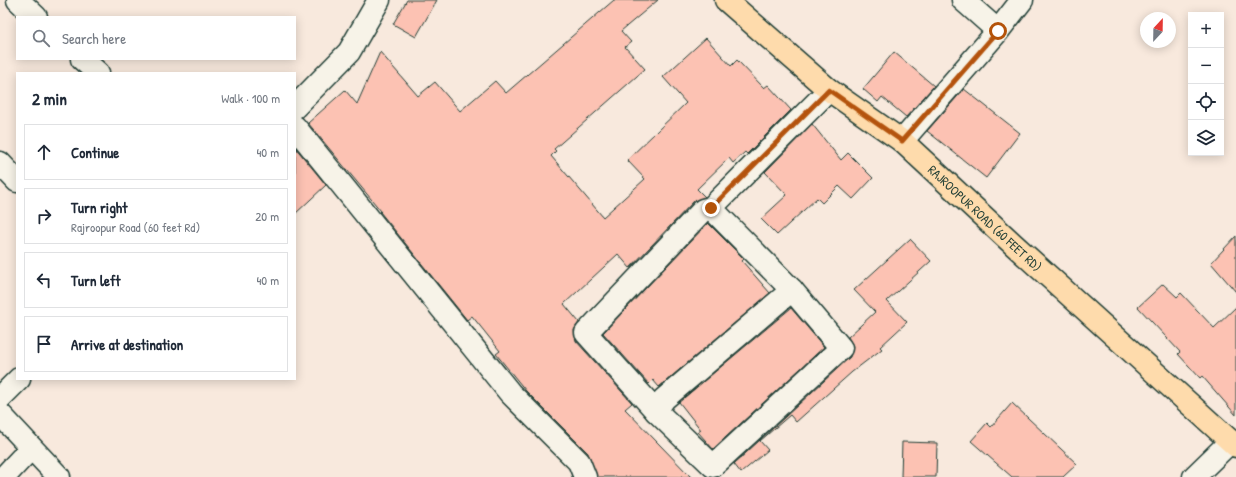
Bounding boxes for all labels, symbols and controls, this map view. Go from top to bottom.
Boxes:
north arrow [1140,12,1176,48]
map controls [1188,12,1224,156]
button: + [1188,12,1224,48]
search box [16,16,296,60]
route start [989,22,1007,40]
icon: search [30,27,52,49]
text: Search here [62,28,126,49]
button: − [1188,48,1224,84]
button: locate [1188,84,1224,120]
text: 2 min [32,87,67,110]
text: Walk · 100 m [221,89,280,107]
button: layers [1188,120,1224,156]
icon: ahead [33,141,55,163]
text: Continue [71,142,119,163]
text: 40 m [256,143,279,161]
street label: RAJROOPUR ROAD (60 FEET RD) [924,161,1046,275]
text: Turn right [71,197,127,218]
route end [702,199,720,217]
icon: right [33,205,55,227]
text: 20 m [255,207,279,225]
text: Rajroopur Road (60 feet Rd) [71,218,200,236]
icon: left [33,269,55,291]
text: Turn left [71,270,121,291]
text: 40 m [256,271,279,289]
icon: arrive [33,333,55,355]
text: Arrive at destination [71,334,183,355]

